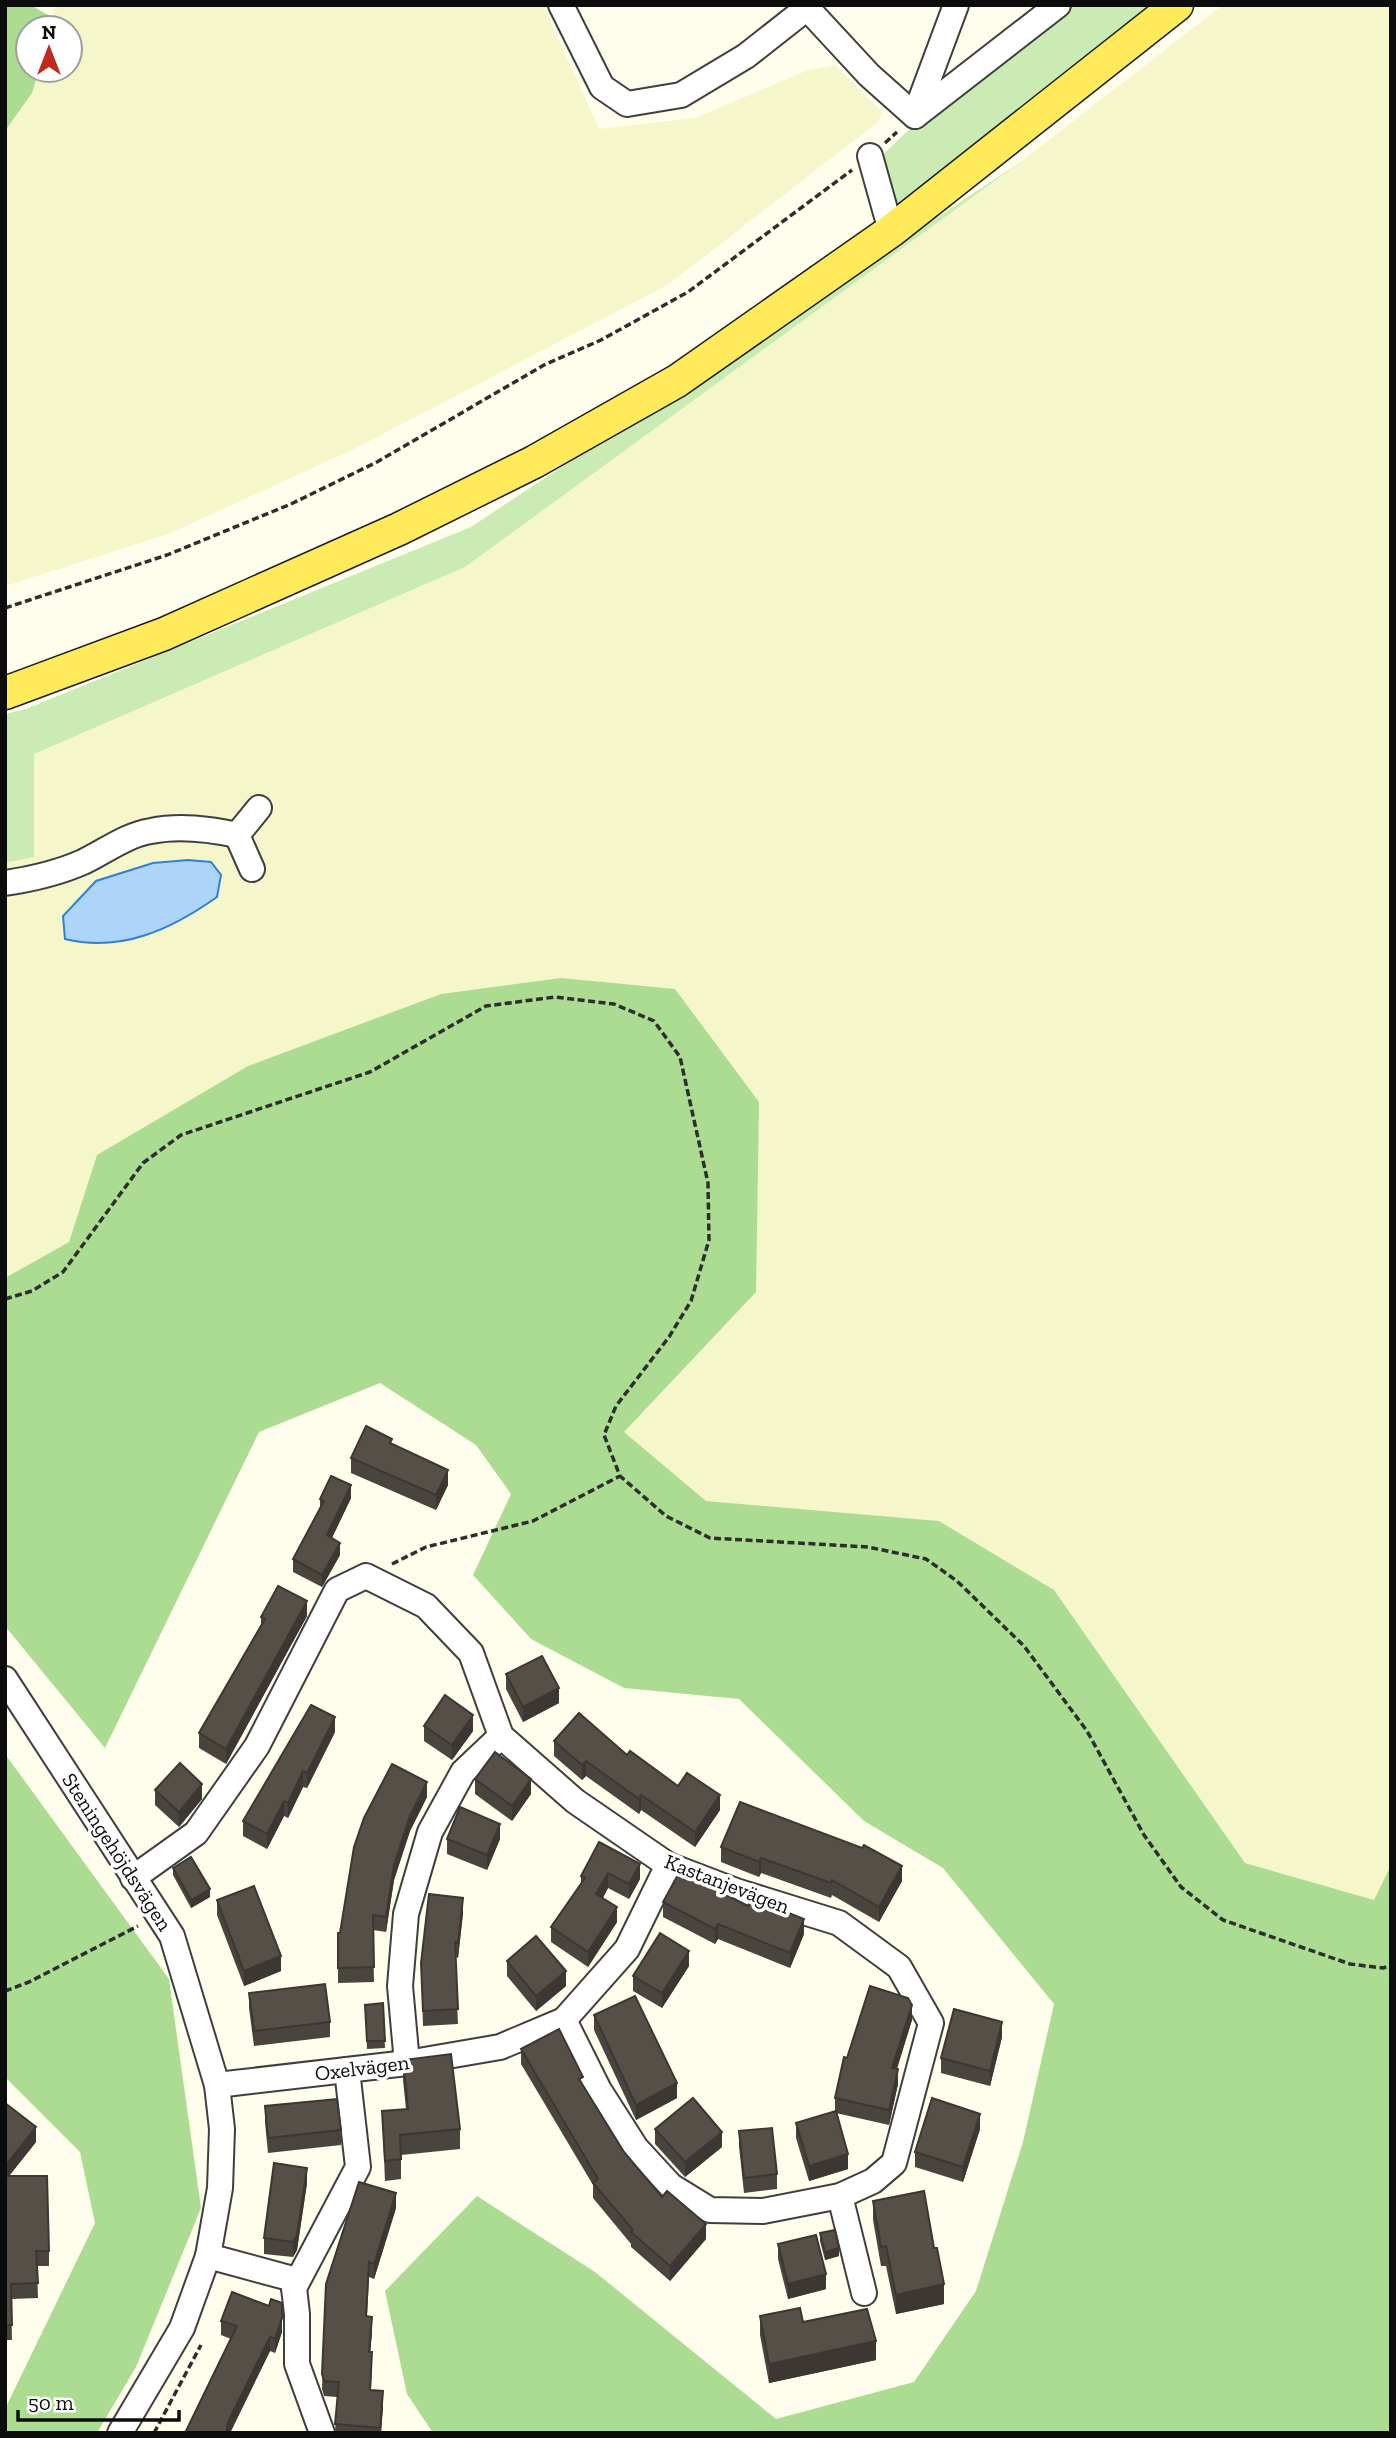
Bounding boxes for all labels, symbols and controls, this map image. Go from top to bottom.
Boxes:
north arrow [14,14,84,84]
text: N [42,21,56,44]
street label: Steningehöjdsvägen [56,1768,178,1936]
street label: Kastanjevägen [661,1848,793,1920]
street label: Oxelvägen [313,2049,411,2086]
scale bar [18,2378,178,2422]
text: 50 m [28,2390,74,2415]

